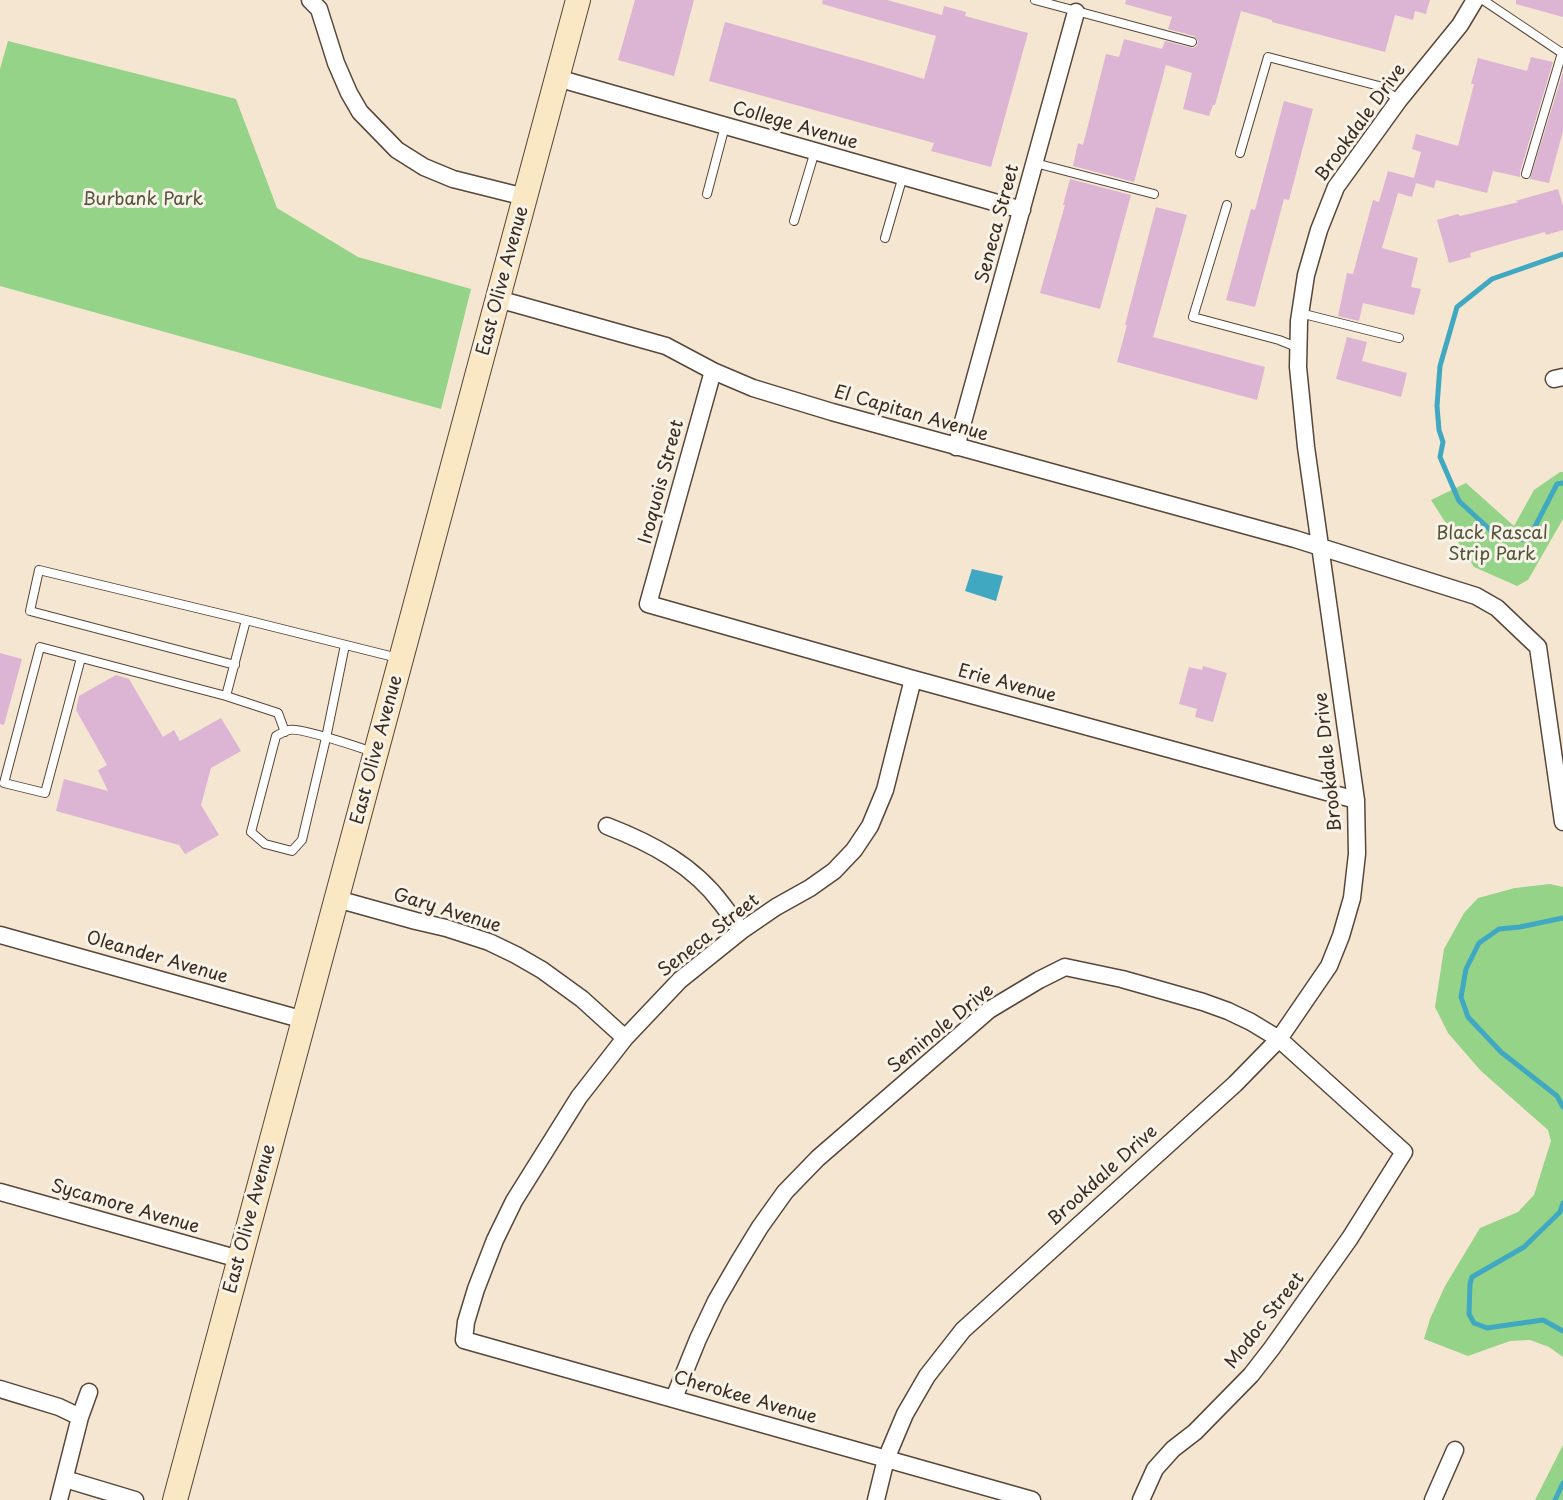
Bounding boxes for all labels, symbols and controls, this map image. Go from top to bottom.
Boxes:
street label: Brookdale Drive [1311,60,1411,186]
street label: College Avenue [730,98,860,154]
street label: Seneca Street [972,162,1024,286]
park label: Burbank Park [83,189,203,211]
street label: East Olive Avenue [473,204,533,358]
street label: El Capitan Avenue [831,382,991,446]
street label: Iroquois Street [635,418,689,546]
park label: Black Rascal Strip Park [1436,523,1548,566]
street label: Erie Avenue [955,661,1059,707]
street label: East Olive Avenue [347,673,407,827]
street label: Brookdale Drive [1311,691,1347,833]
street label: Gary Avenue [391,884,503,938]
street label: Seneca Street [654,890,764,982]
street label: Oleander Avenue [84,927,230,989]
street label: Seminole Drive [884,980,998,1078]
street label: Brookdale Drive [1044,1121,1162,1231]
street label: East Olive Avenue [220,1142,280,1296]
street label: Sycamore Avenue [48,1175,202,1239]
street label: Modoc Street [1221,1269,1309,1373]
street label: Cherokee Avenue [671,1367,819,1429]

